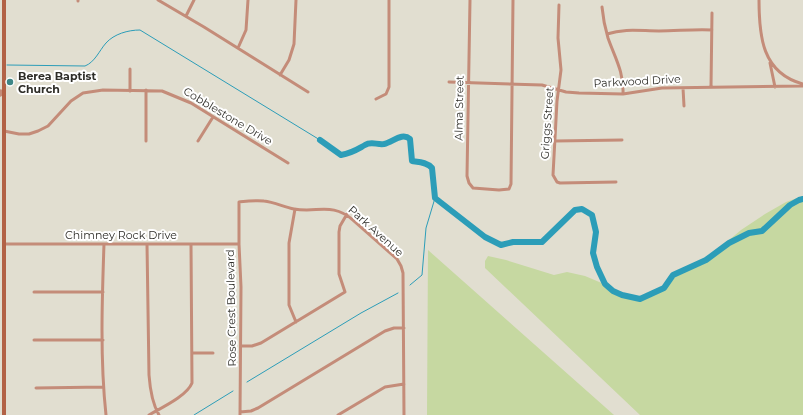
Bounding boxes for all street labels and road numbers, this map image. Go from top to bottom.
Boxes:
street label: Parkwood Drive [593,72,681,90]
street label: Alma Street [451,75,467,141]
street label: Cobblestone Drive [181,84,275,148]
street label: Griggs Street [537,86,557,160]
street label: Park Avenue [345,203,407,260]
street label: Chimney Rock Drive [65,228,177,242]
street label: Rose Crest Boulevard [223,249,239,367]

